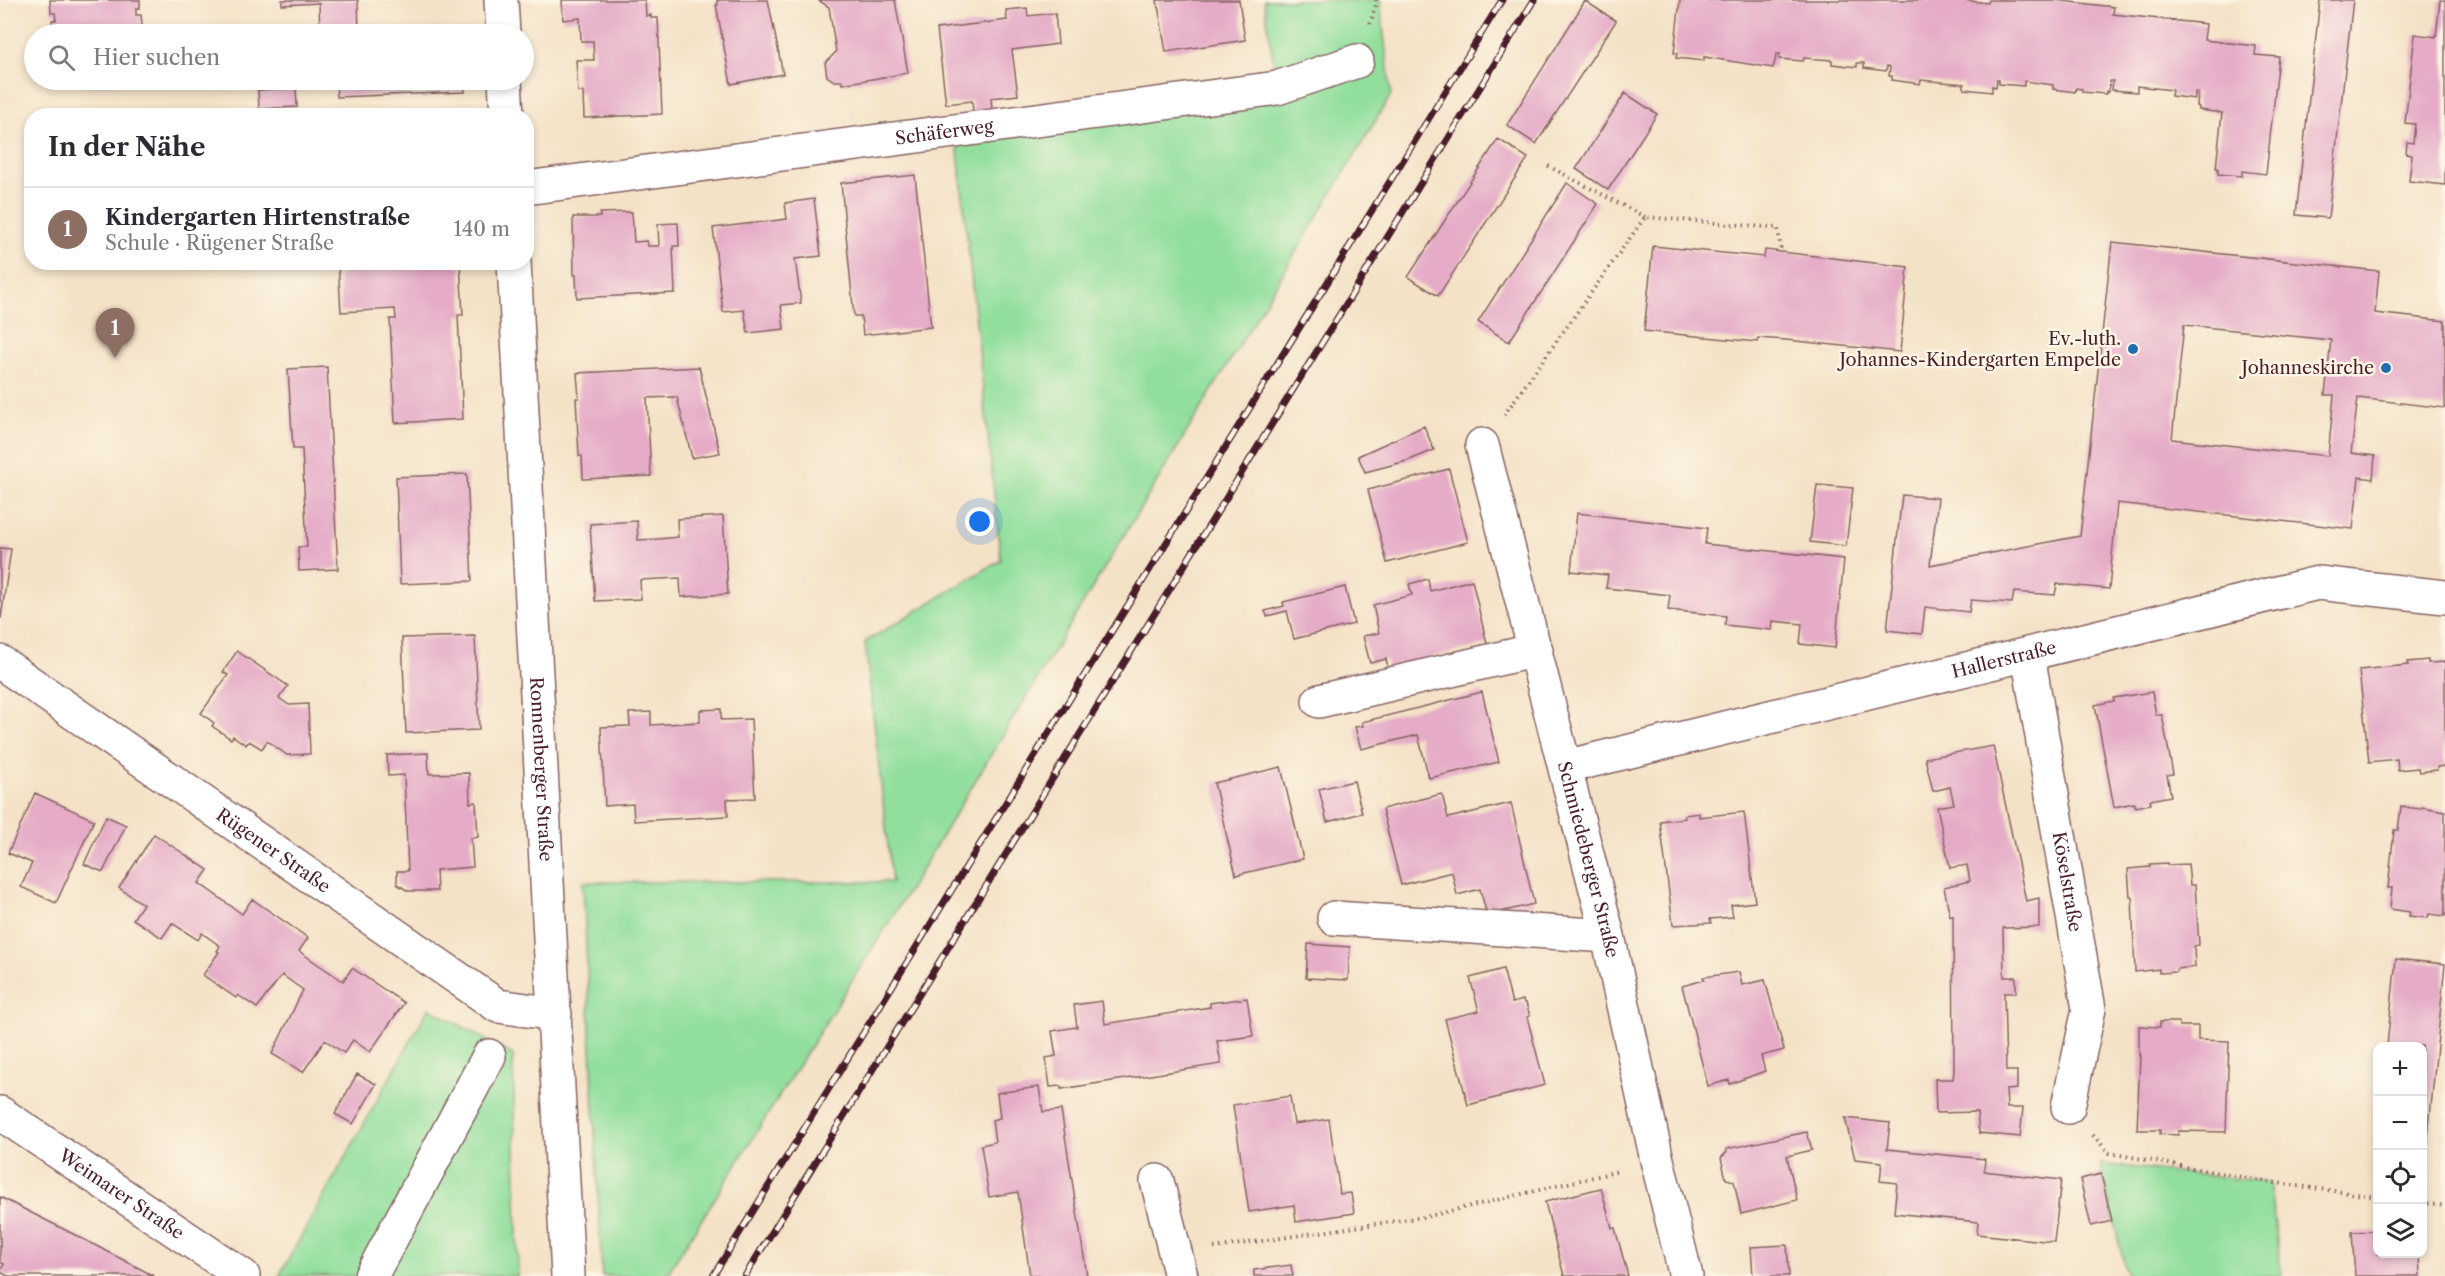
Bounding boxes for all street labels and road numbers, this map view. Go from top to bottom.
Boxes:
street label: Schäferweg [894,115,995,150]
street label: Hallerstraße [1950,636,2059,683]
street label: Ronnenberger Straße [525,676,557,862]
street label: Schmiedeberger Straße [1553,759,1623,960]
street label: Rügener Straße [212,804,334,898]
street label: Köselstraße [2048,830,2087,934]
street label: Weimarer Straße [54,1144,188,1244]

